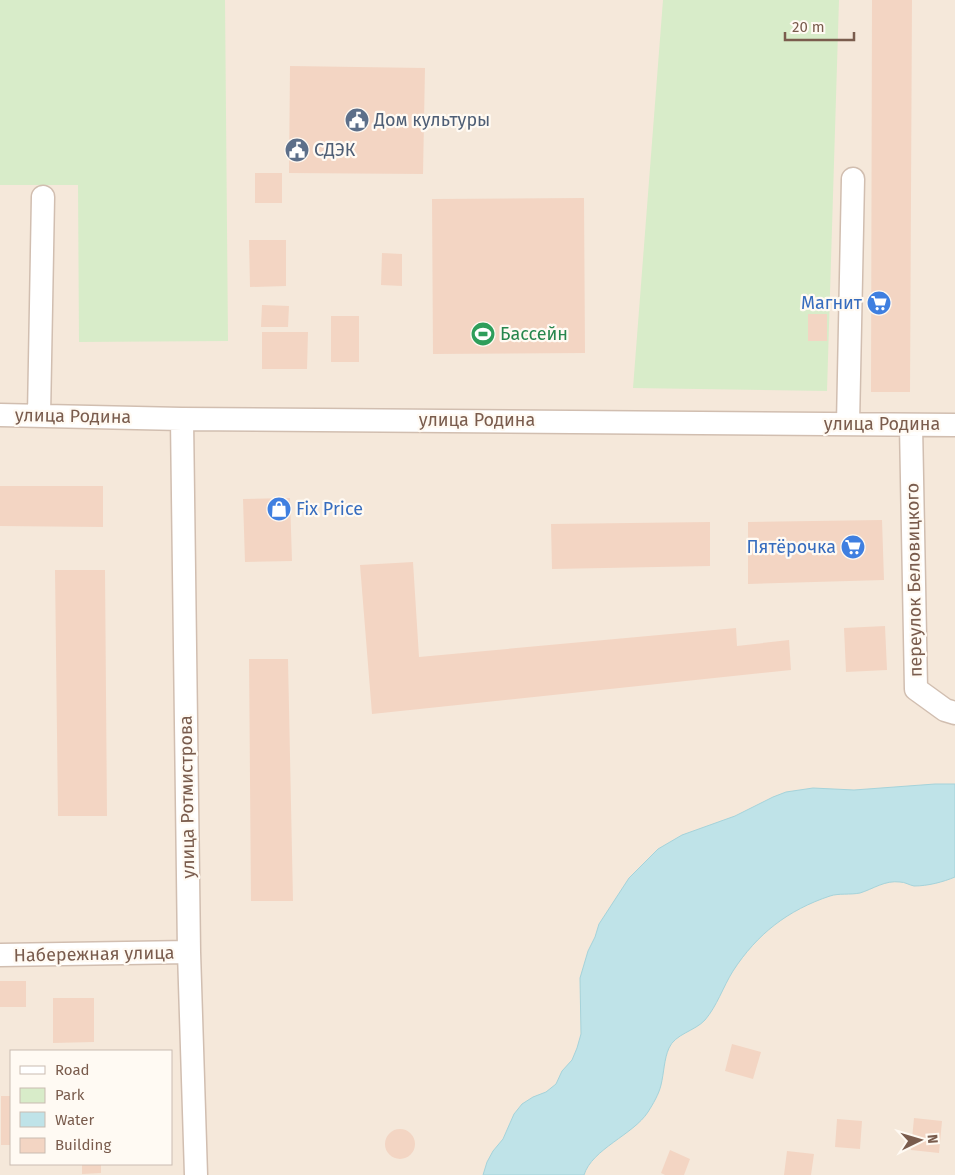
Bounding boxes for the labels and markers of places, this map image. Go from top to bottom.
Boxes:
public building icon: Дом культуры [344,107,370,133]
place label: Дом культуры [373,109,490,131]
public building icon: СДЭК [284,137,310,163]
place label: СДЭК [314,139,356,161]
supermarket icon: Магнит [866,290,892,316]
place label: Магнит [801,292,863,314]
sports icon: Бассейн [470,321,496,347]
place label: Бассейн [500,323,568,345]
shop icon: Fix Price [266,496,292,522]
place label: Fix Price [296,498,363,520]
supermarket icon: Пятёрочка [840,534,866,560]
place label: Пятёрочка [746,536,836,558]

